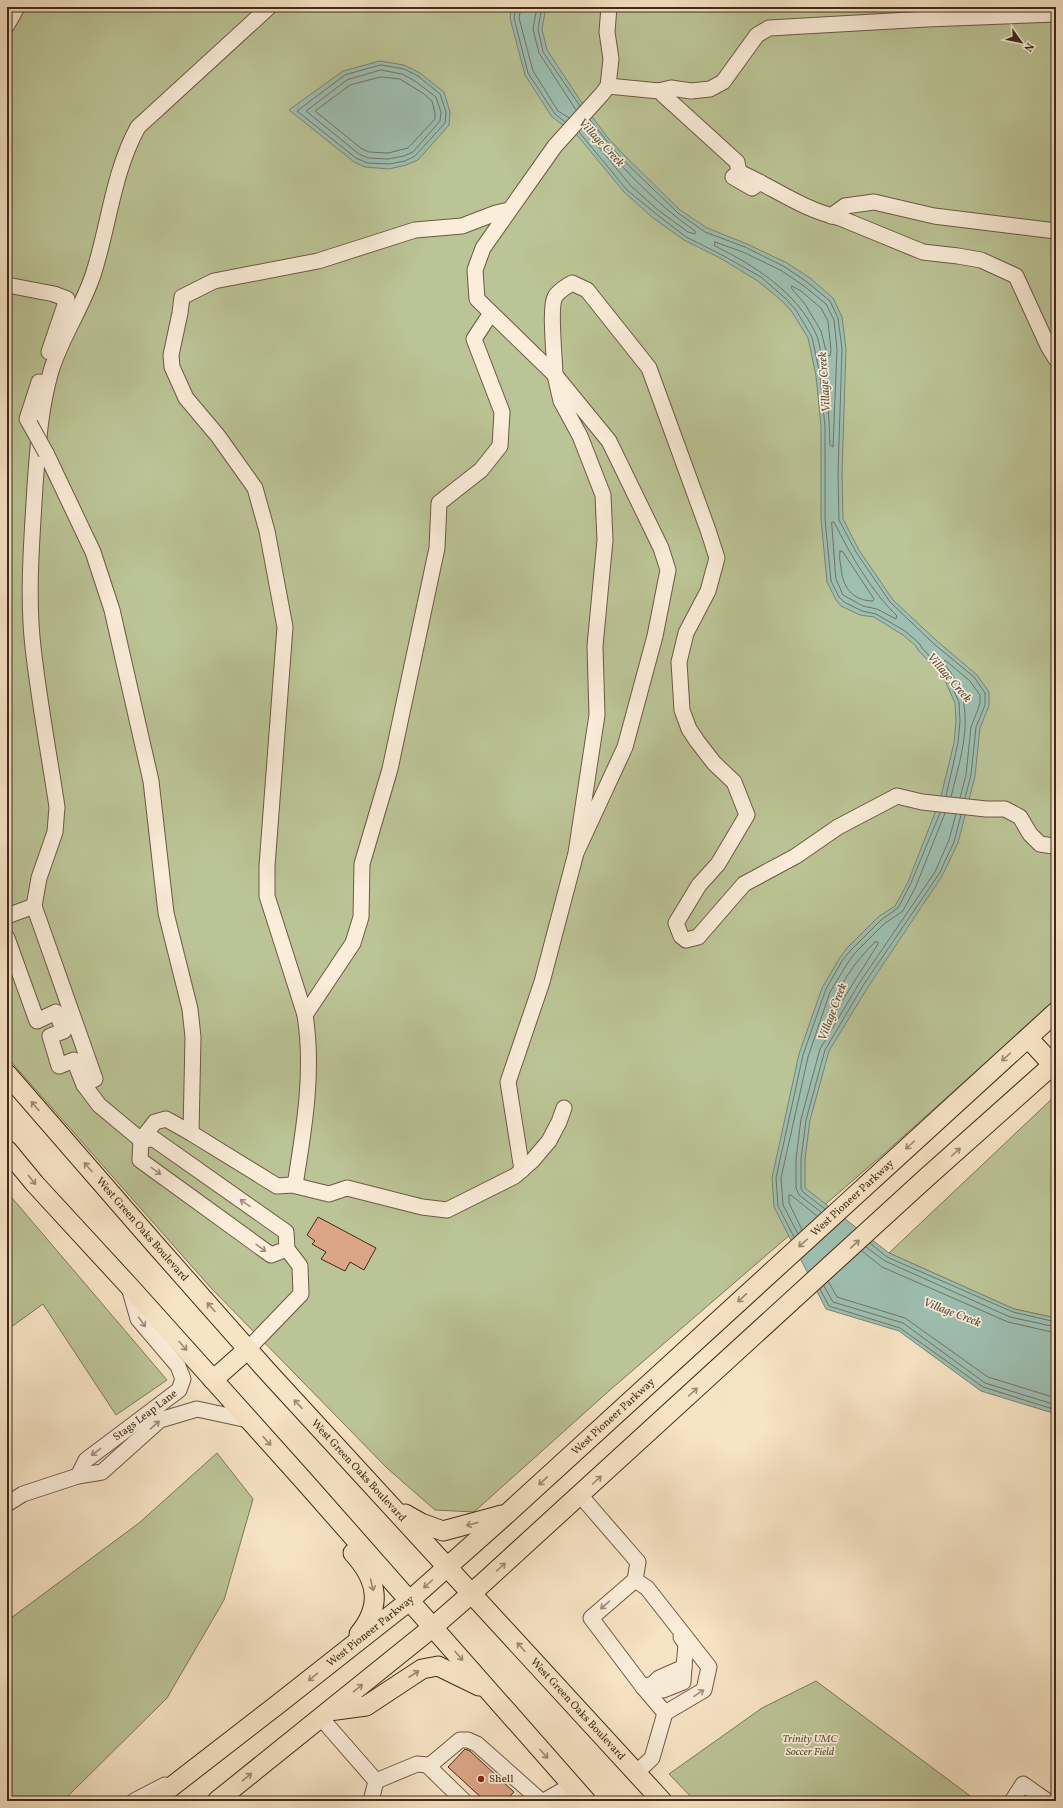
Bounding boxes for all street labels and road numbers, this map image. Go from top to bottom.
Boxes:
street label: West Pioneer Parkway [808,1156,897,1240]
street label: West Green Oaks Boulevard [93,1174,192,1285]
street label: West Pioneer Parkway [568,1375,658,1459]
street label: Stags Leap Lane [110,1386,180,1445]
street label: West Green Oaks Boulevard [308,1416,409,1525]
street label: West Pioneer Parkway [324,1592,418,1670]
street label: West Green Oaks Boulevard [527,1655,629,1764]

